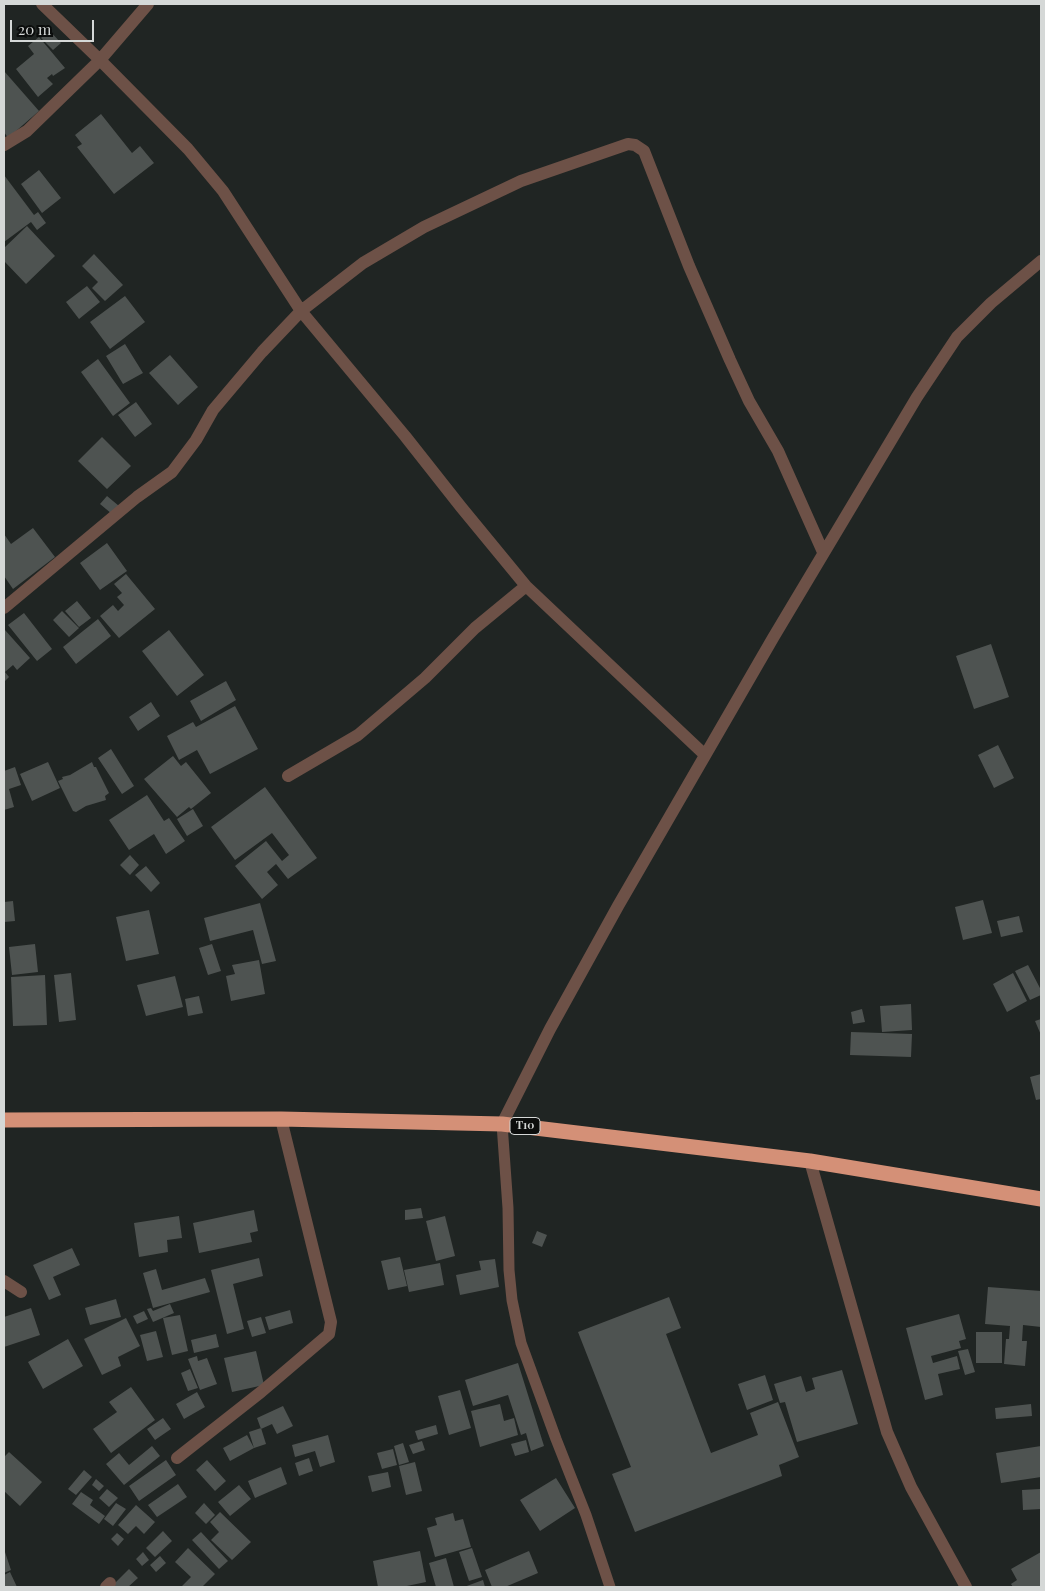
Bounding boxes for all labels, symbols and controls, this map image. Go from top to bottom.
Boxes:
scale bar [12,10,96,42]
text: 20 m [18,19,51,39]
road number: T10 [510,1118,540,1134]

